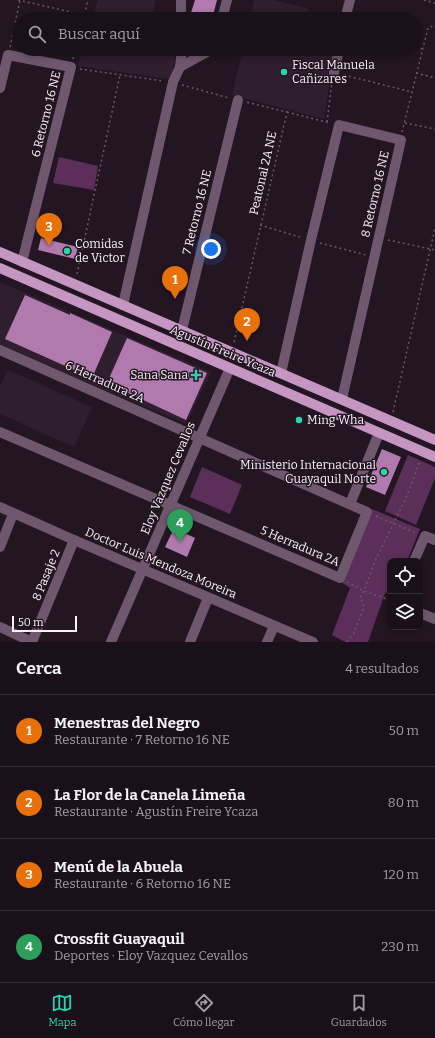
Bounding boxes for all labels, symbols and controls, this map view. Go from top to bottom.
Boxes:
search box [12,12,423,56]
icon: search [26,23,48,45]
text: Buscar aquí [58,25,140,43]
place label: Fiscal Manuela Cañizares [292,58,375,86]
marker: Fiscal Manuela Cañizares [279,67,289,77]
street label: 6 Retorno 16 NE [29,70,63,158]
street label: Peatonal 2A NE [247,130,279,216]
street label: 8 Retorno 16 NE [358,149,392,239]
street label: 7 Retorno 16 NE [180,168,214,256]
pin: 3 [36,213,62,246]
place label: Comidas de Victor [75,237,126,265]
your location [201,239,221,259]
marker: Comidas de Victor [62,246,72,256]
pin: 1 [162,266,188,299]
pin: 2 [234,308,260,341]
street label: Agustín Freire Ycaza [168,322,278,380]
street label: 6 Herradura 2A [63,358,147,406]
place label: Sana Sana [130,368,188,382]
marker: Sana Sana [191,370,201,380]
place label: Ming Wha [307,413,365,427]
marker: Ming Wha [294,415,304,425]
street label: Eloy Vazquez Cevallos [138,419,198,536]
place label: Ministerio Internacional Guayaquil Norte [240,458,377,486]
marker: Ministerio Internacional Guayaquil Norte [379,467,389,477]
pin: 4 [167,509,193,542]
street label: 5 Herradura 2A [258,523,342,569]
street label: Doctor Luis Mendoza Moreira [83,525,239,602]
street label: 8 Pasaje 2 [29,547,63,603]
map controls [387,558,423,630]
button: locate [387,558,423,594]
button: layers [387,594,423,630]
scale bar [12,614,77,633]
text: 50 m [18,616,44,629]
text: Cerca [16,658,61,679]
text: 4 resultados [345,661,419,676]
text: Menestras del Negro [54,714,200,732]
text: 1 [26,723,32,738]
text: 50 m [389,723,419,738]
text: Restaurante · 7 Retorno 16 NE [54,732,230,747]
text: La Flor de la Canela Limeña [54,786,245,804]
text: 2 [25,795,33,810]
text: 80 m [388,795,419,810]
text: Restaurante · Agustín Freire Ycaza [54,804,258,819]
text: Menú de la Abuela [54,858,183,876]
text: 3 [25,867,33,882]
text: 120 m [383,867,419,882]
text: Restaurante · 6 Retorno 16 NE [54,876,231,891]
text: Crossfit Guayaquil [54,930,185,948]
text: 4 [25,939,33,954]
text: 230 m [381,939,419,954]
text: Deportes · Eloy Vazquez Cevallos [54,948,248,963]
tab: Mapa [48,992,76,1029]
tab: Cómo llegar [173,992,234,1029]
tab: Guardados [331,992,387,1029]

